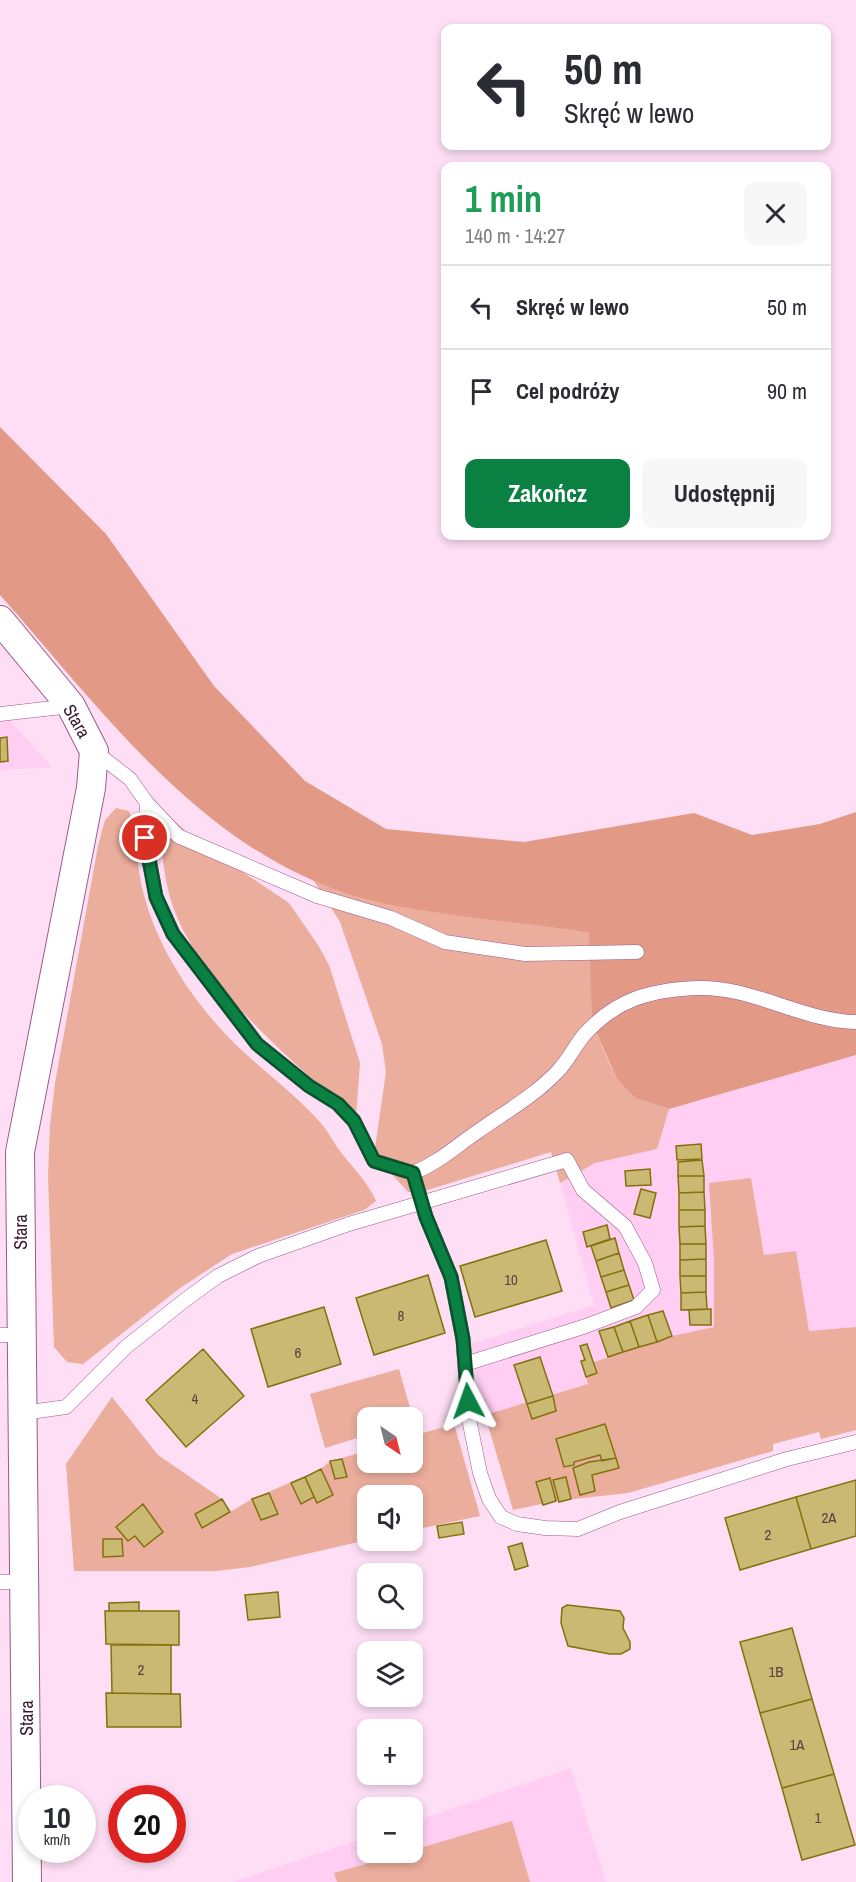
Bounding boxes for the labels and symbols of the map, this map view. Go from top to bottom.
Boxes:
street label: Stara [57,699,97,743]
pin [119,812,170,863]
street label: Stara [8,1214,33,1250]
house number: 10 [504,1269,518,1290]
house number: 8 [398,1305,405,1326]
house number: 6 [295,1342,302,1363]
position arrow [436,1369,500,1433]
house number: 4 [192,1388,199,1409]
north arrow [357,1407,423,1473]
house number: 2A [821,1507,837,1528]
house number: 2 [765,1524,772,1545]
house number: 2 [138,1659,145,1680]
house number: 1B [768,1661,784,1682]
street label: Stara [14,1700,39,1736]
house number: 1A [789,1734,805,1755]
speed limit sign: 20 [108,1785,186,1863]
house number: 1 [815,1807,822,1828]

